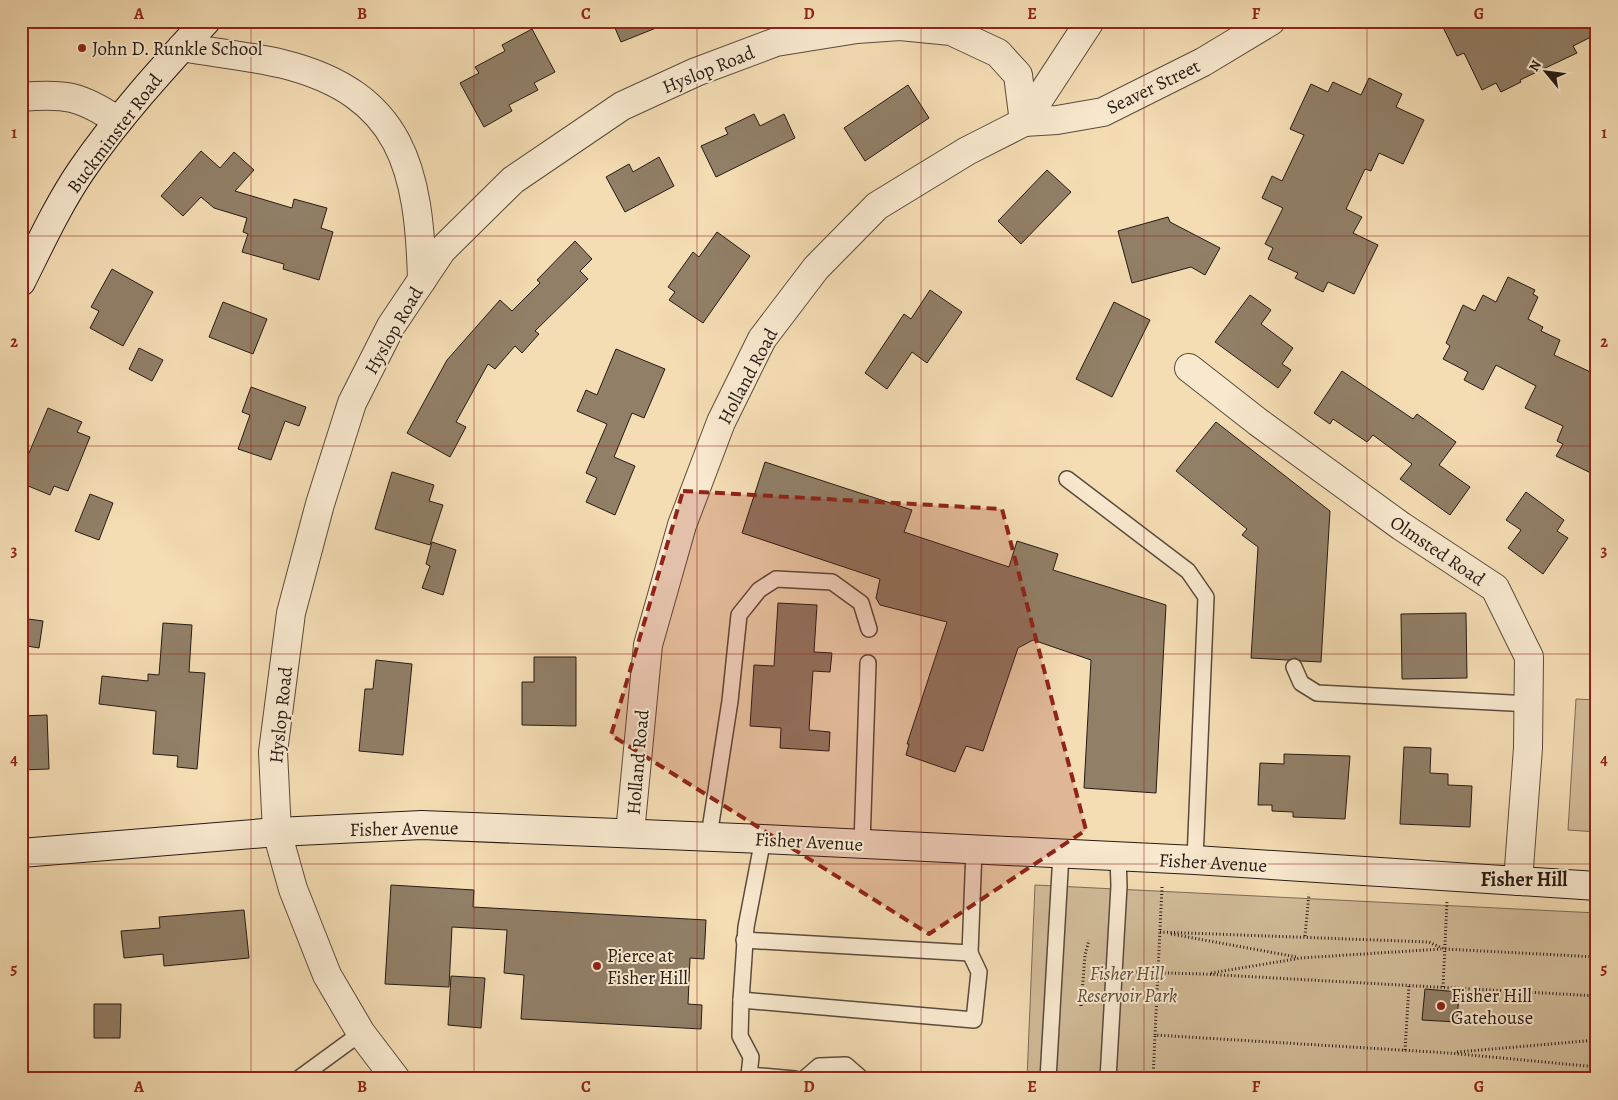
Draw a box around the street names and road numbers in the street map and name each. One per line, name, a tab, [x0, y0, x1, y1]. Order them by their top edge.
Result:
street label: Hyslop Road	[658, 39, 759, 100]
street label: Seaver Street	[1102, 53, 1205, 121]
street label: Buckminster Road	[61, 68, 169, 199]
street label: Hyslop Road	[358, 281, 430, 379]
street label: Holland Road	[712, 323, 784, 429]
street label: Olmsted Road	[1385, 509, 1491, 593]
street label: Hyslop Road	[263, 665, 299, 765]
street label: Holland Road	[620, 708, 656, 816]
street label: Fisher Avenue	[349, 815, 459, 843]
street label: Fisher Avenue	[754, 826, 864, 858]
street label: Fisher Avenue	[1158, 847, 1268, 879]

